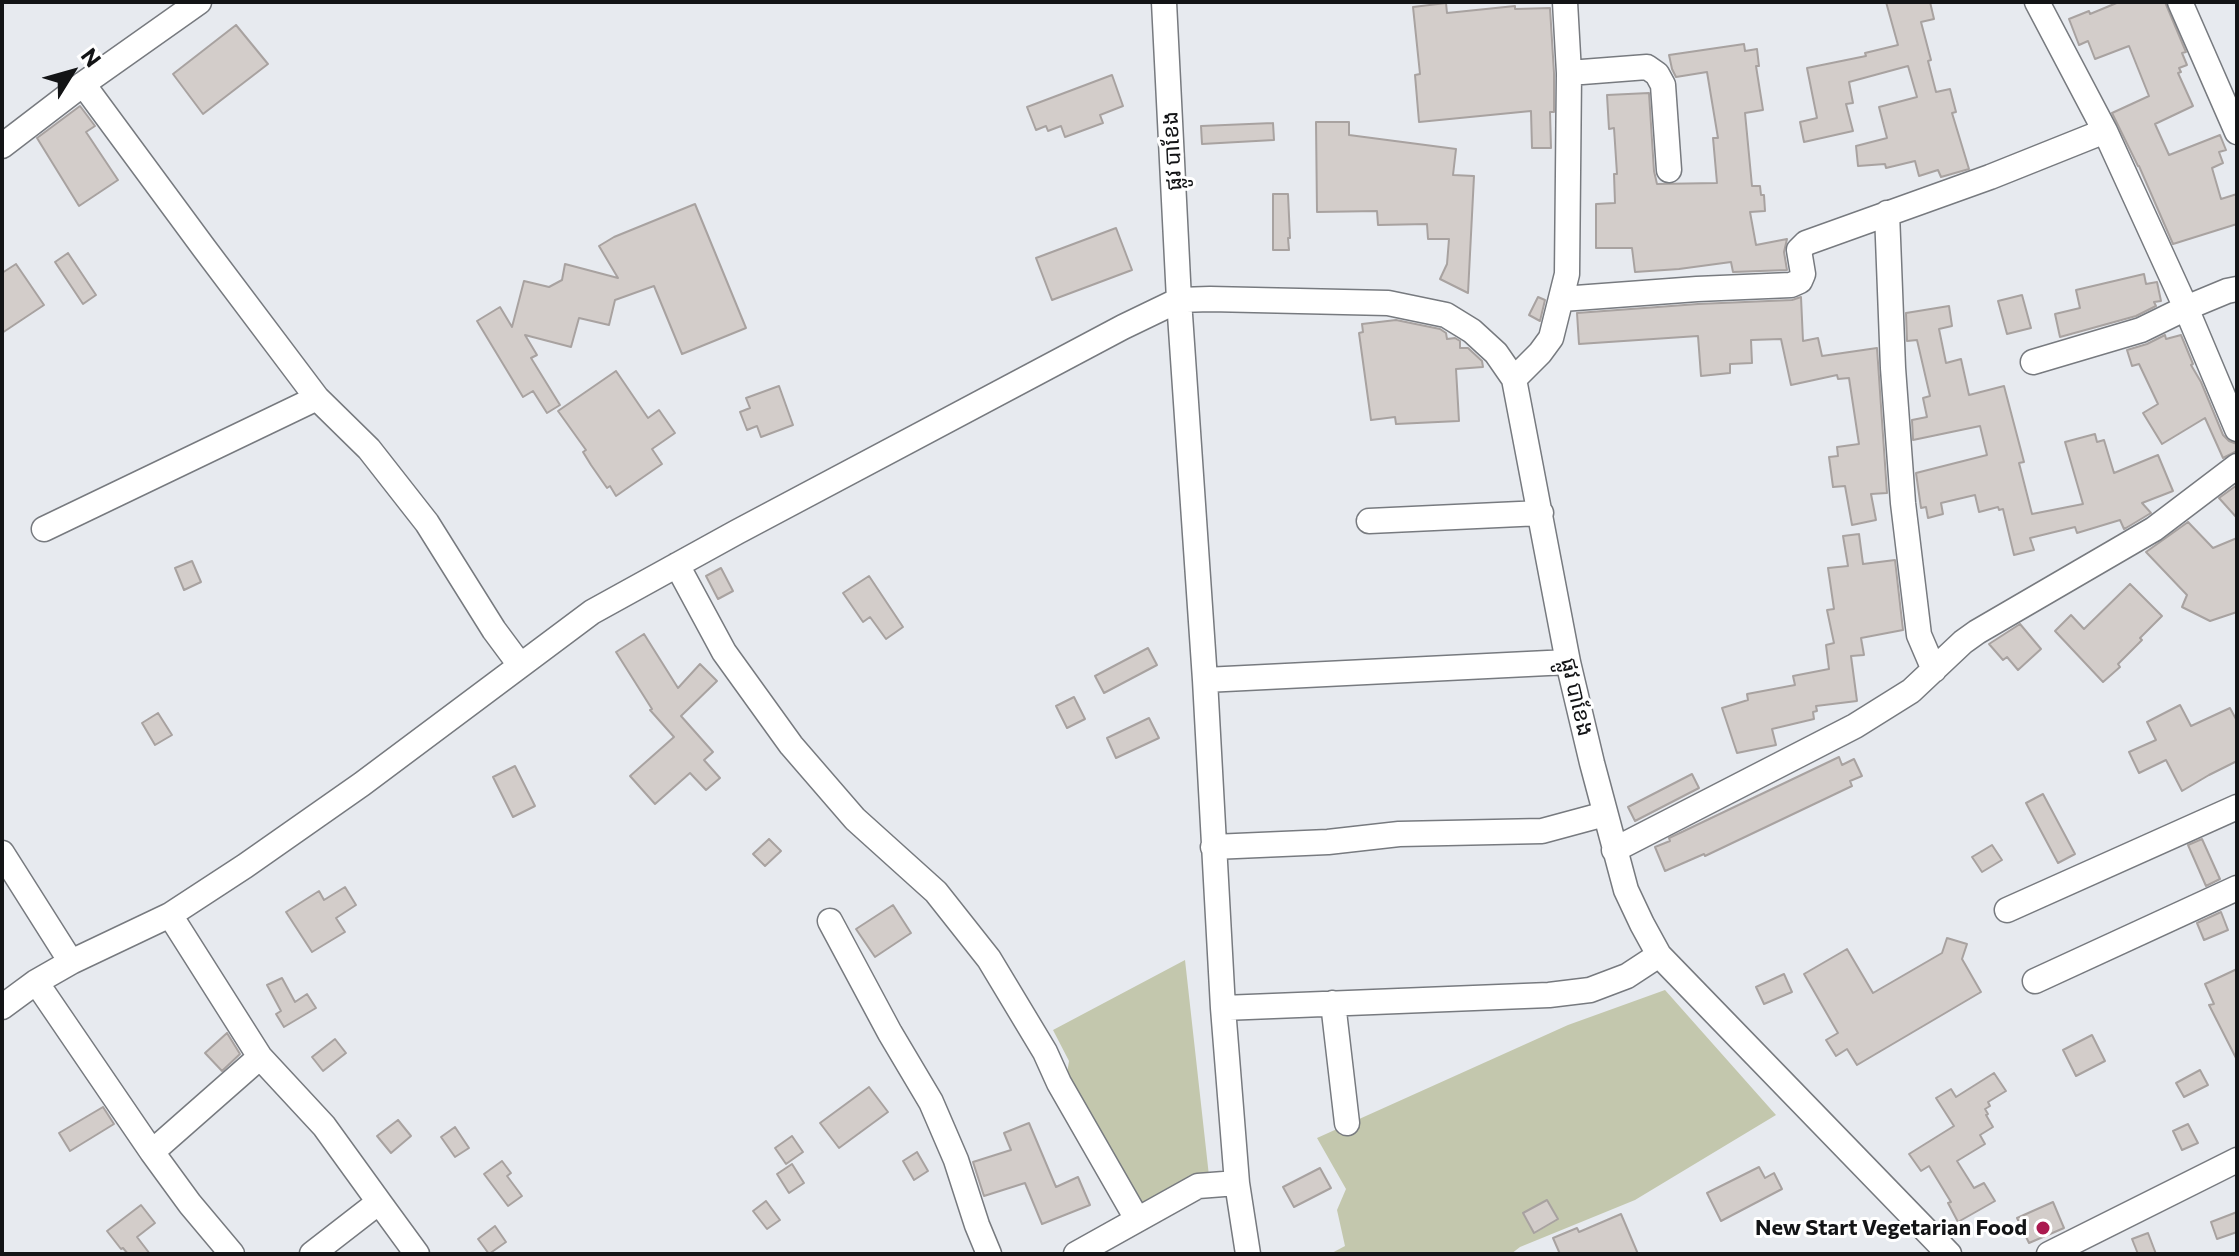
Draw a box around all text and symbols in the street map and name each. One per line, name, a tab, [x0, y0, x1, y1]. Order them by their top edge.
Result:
north arrow	[32, 32, 112, 112]
text: N	[76, 43, 107, 72]
street label: ផ្លូវ បាខែង	[1157, 110, 1187, 192]
street label: ផ្លូវ បាខែង	[1555, 655, 1599, 739]
place label: New Start Vegetarian Food	[1755, 1215, 2027, 1241]
marker: New Start Vegetarian Food	[2034, 1219, 2052, 1237]

